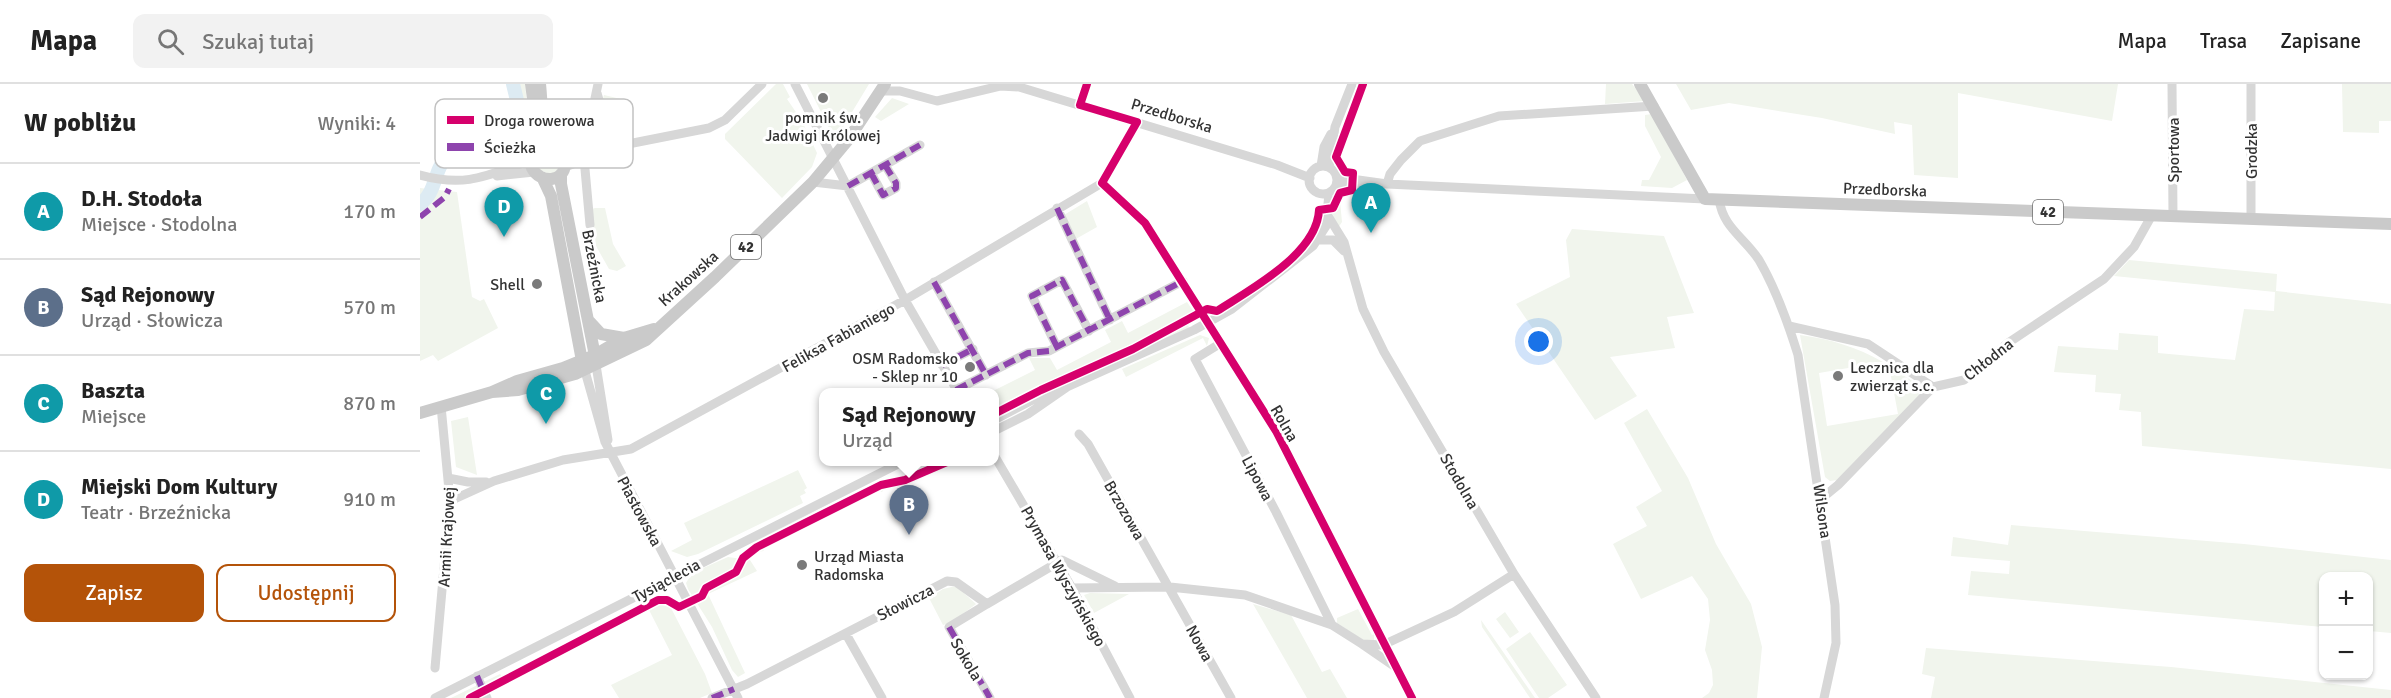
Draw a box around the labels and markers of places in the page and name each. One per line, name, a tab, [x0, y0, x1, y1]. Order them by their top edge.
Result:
marker: pomnik św. Jadwigi Królowej	[816, 91, 830, 105]
place label: pomnik św. Jadwigi Królowej	[765, 108, 881, 146]
pin: A	[1352, 184, 1390, 233]
pin: D	[484, 188, 524, 237]
place label: Shell	[490, 275, 525, 295]
marker: Shell	[530, 277, 544, 291]
place label: OSM Radomsko - Sklep nr 10	[852, 349, 958, 387]
place label: Lecznica dla zwierząt s.c.	[1850, 358, 1935, 396]
marker: OSM Radomsko - Sklep nr 10	[963, 360, 977, 374]
marker: Lecznica dla zwierząt s.c.	[1831, 369, 1845, 383]
pin: C	[526, 374, 566, 424]
pin: B	[890, 486, 928, 535]
place label: Urząd Miasta Radomska	[814, 547, 904, 585]
marker: Urząd Miasta Radomska	[795, 558, 809, 572]

